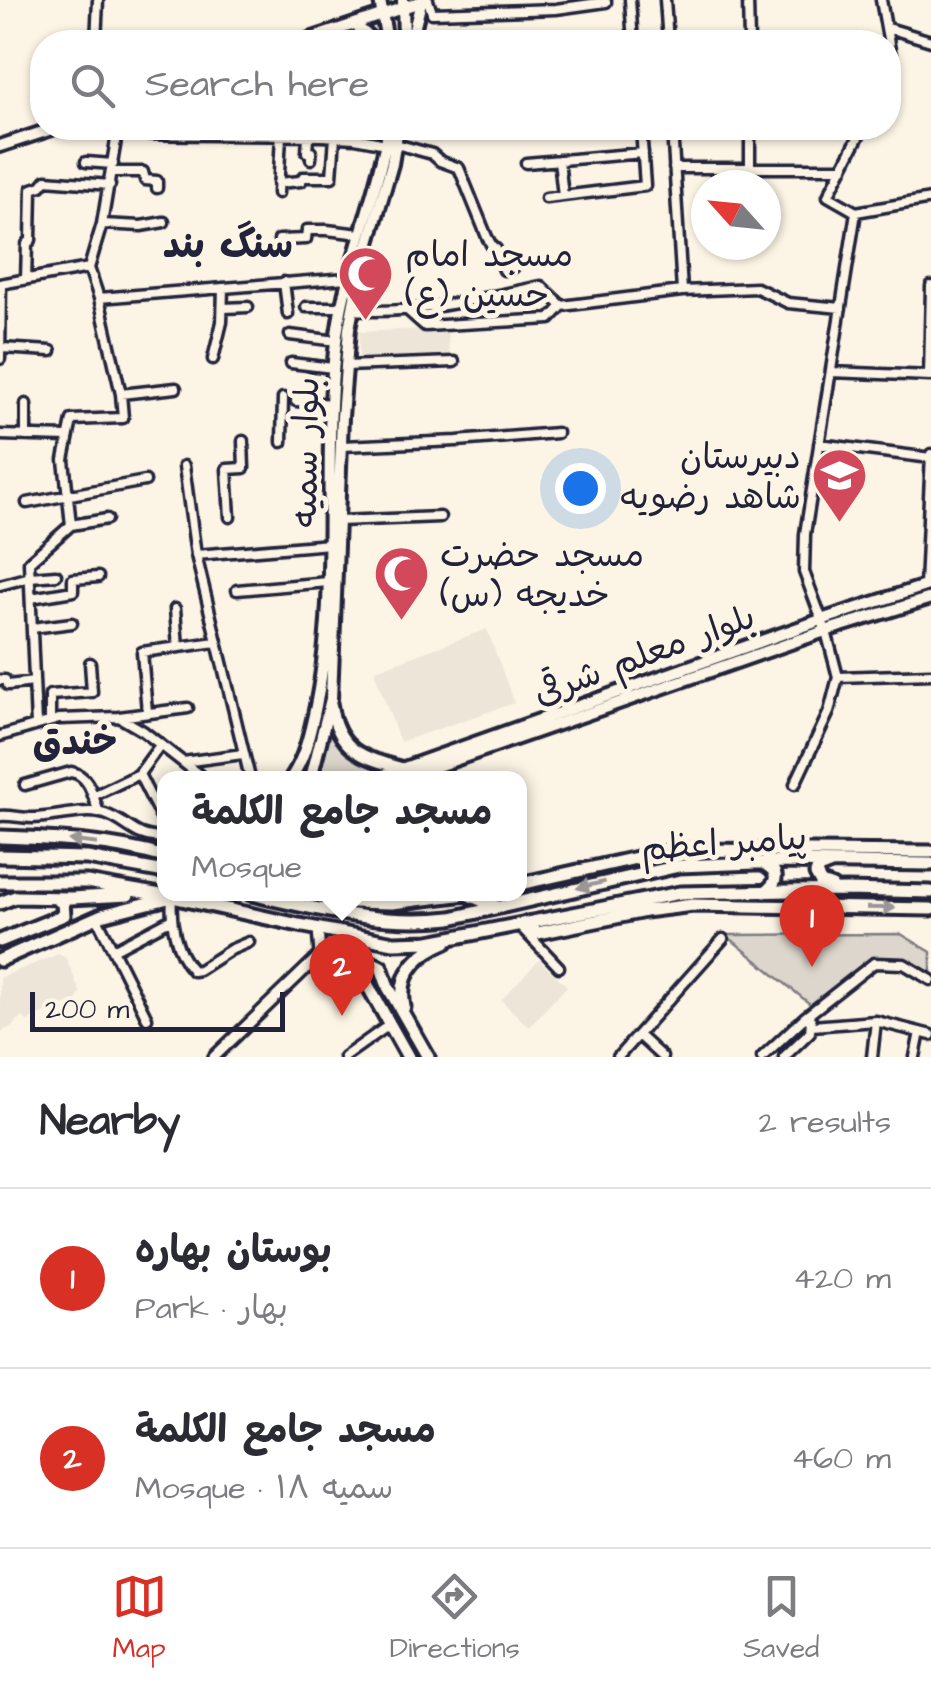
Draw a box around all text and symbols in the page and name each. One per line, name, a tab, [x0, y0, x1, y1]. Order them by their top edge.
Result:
search box	[30, 30, 901, 140]
icon: search	[65, 58, 120, 113]
text: Search here	[145, 59, 369, 111]
north arrow	[691, 170, 781, 260]
district label: سنگ بند	[163, 220, 293, 272]
place label: مسجد امام حسین (ع)	[405, 231, 573, 320]
mosque icon: مسجد امام حسین (ع)	[336, 244, 396, 323]
street label: بلوار سمیه	[281, 376, 332, 528]
place label: دبیرستان شاهد رضویه	[619, 433, 801, 522]
school or university icon: دبیرستان شاهد رضویه	[810, 446, 870, 525]
your location	[555, 463, 606, 514]
place label: مسجد حضرت خدیجه (س)	[440, 531, 644, 620]
mosque icon: مسجد حضرت خدیجه (س)	[371, 544, 431, 623]
street label: بلوار معلم شرقی	[527, 593, 763, 719]
district label: خندق	[33, 717, 117, 769]
popup	[157, 771, 527, 901]
text: مسجد جامع الکلمة	[192, 787, 492, 839]
street label: پیامبر اعظم	[639, 813, 809, 875]
one-way arrow	[67, 834, 98, 850]
text: Mosque	[192, 845, 302, 890]
one-way arrow	[575, 878, 606, 893]
pin: 1	[780, 884, 844, 967]
one-way arrow	[865, 900, 897, 916]
pin: 2	[310, 934, 374, 1016]
scale bar	[30, 987, 285, 1032]
text: 200 m	[45, 990, 129, 1029]
text: Nearby	[40, 1093, 180, 1151]
text: 2 results	[759, 1100, 891, 1145]
text: بوستان بهاره	[135, 1225, 332, 1277]
text: 1	[70, 1256, 75, 1301]
text: 420 m	[793, 1256, 891, 1301]
text: Park · بهار	[135, 1286, 288, 1331]
text: مسجد جامع الکلمة	[135, 1405, 436, 1457]
text: 2	[63, 1436, 82, 1481]
text: 460 m	[791, 1436, 891, 1481]
text: Mosque · سمیه ۱۸	[135, 1466, 393, 1511]
tab: Map	[112, 1569, 167, 1668]
tab: Directions	[390, 1569, 520, 1668]
tab: Saved	[743, 1569, 819, 1668]

